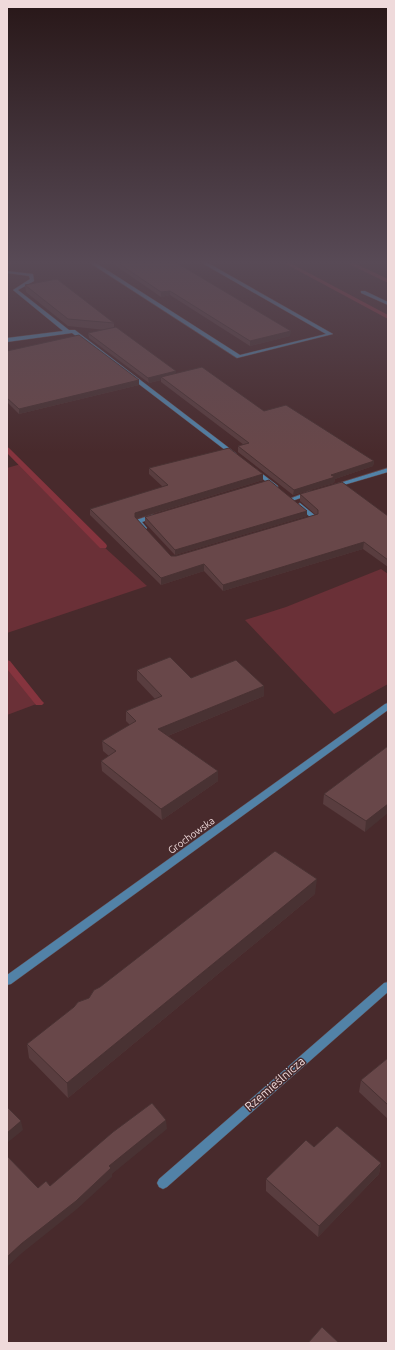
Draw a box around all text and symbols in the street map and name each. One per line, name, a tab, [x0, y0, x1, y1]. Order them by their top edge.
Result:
street label: Grochowska	[166, 815, 217, 856]
street label: Rzemieślnicza	[242, 1054, 307, 1113]

